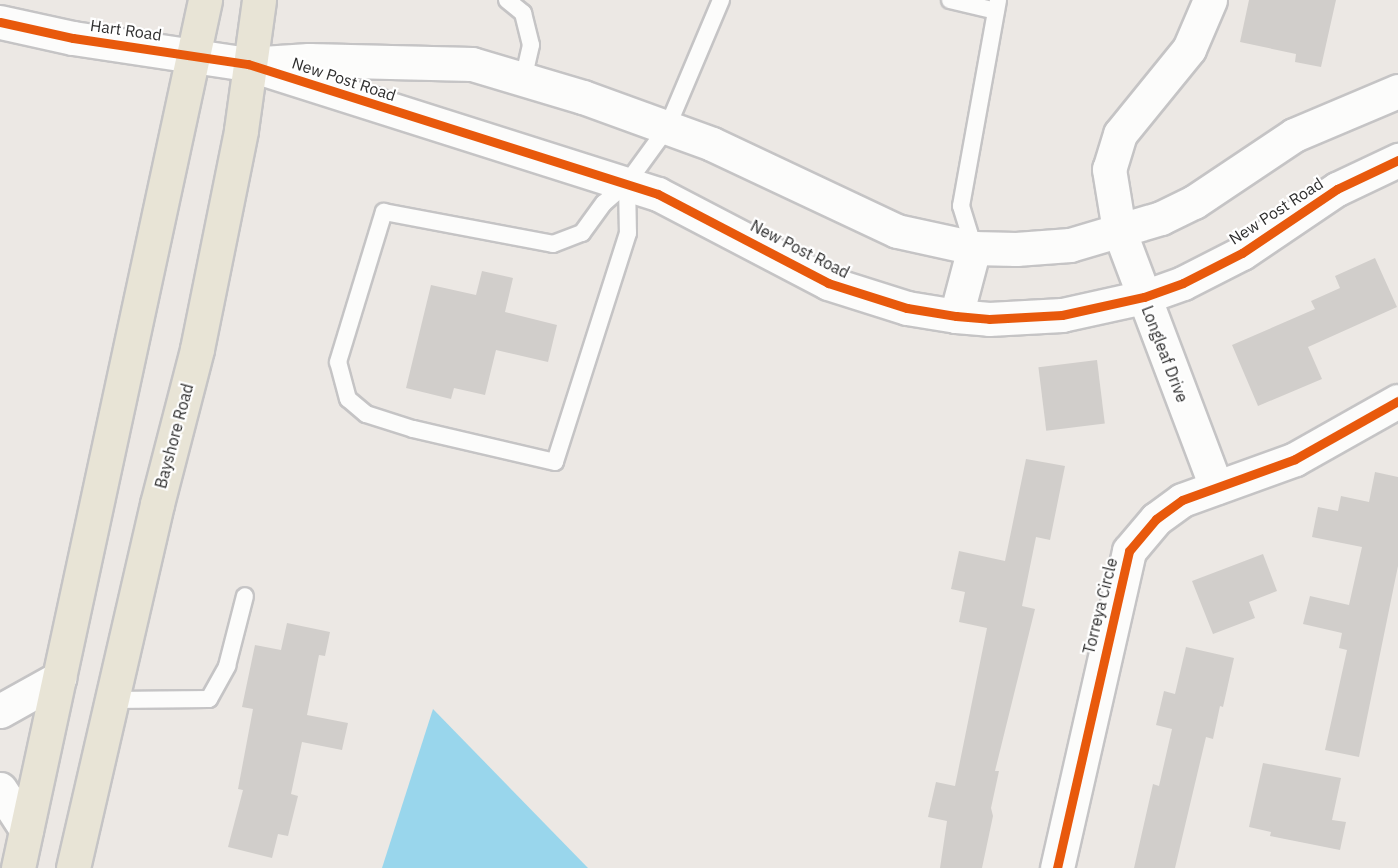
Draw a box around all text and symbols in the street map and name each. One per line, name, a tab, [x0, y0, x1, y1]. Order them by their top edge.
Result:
street label: Hart Road	[89, 15, 163, 45]
street label: New Post Road	[290, 53, 398, 105]
street label: New Post Road	[1225, 173, 1327, 249]
street label: New Post Road	[747, 216, 853, 282]
street label: Longleaf Drive	[1138, 303, 1192, 405]
street label: Bayshore Road	[151, 381, 197, 491]
street label: Torreya Circle	[1079, 556, 1121, 656]

